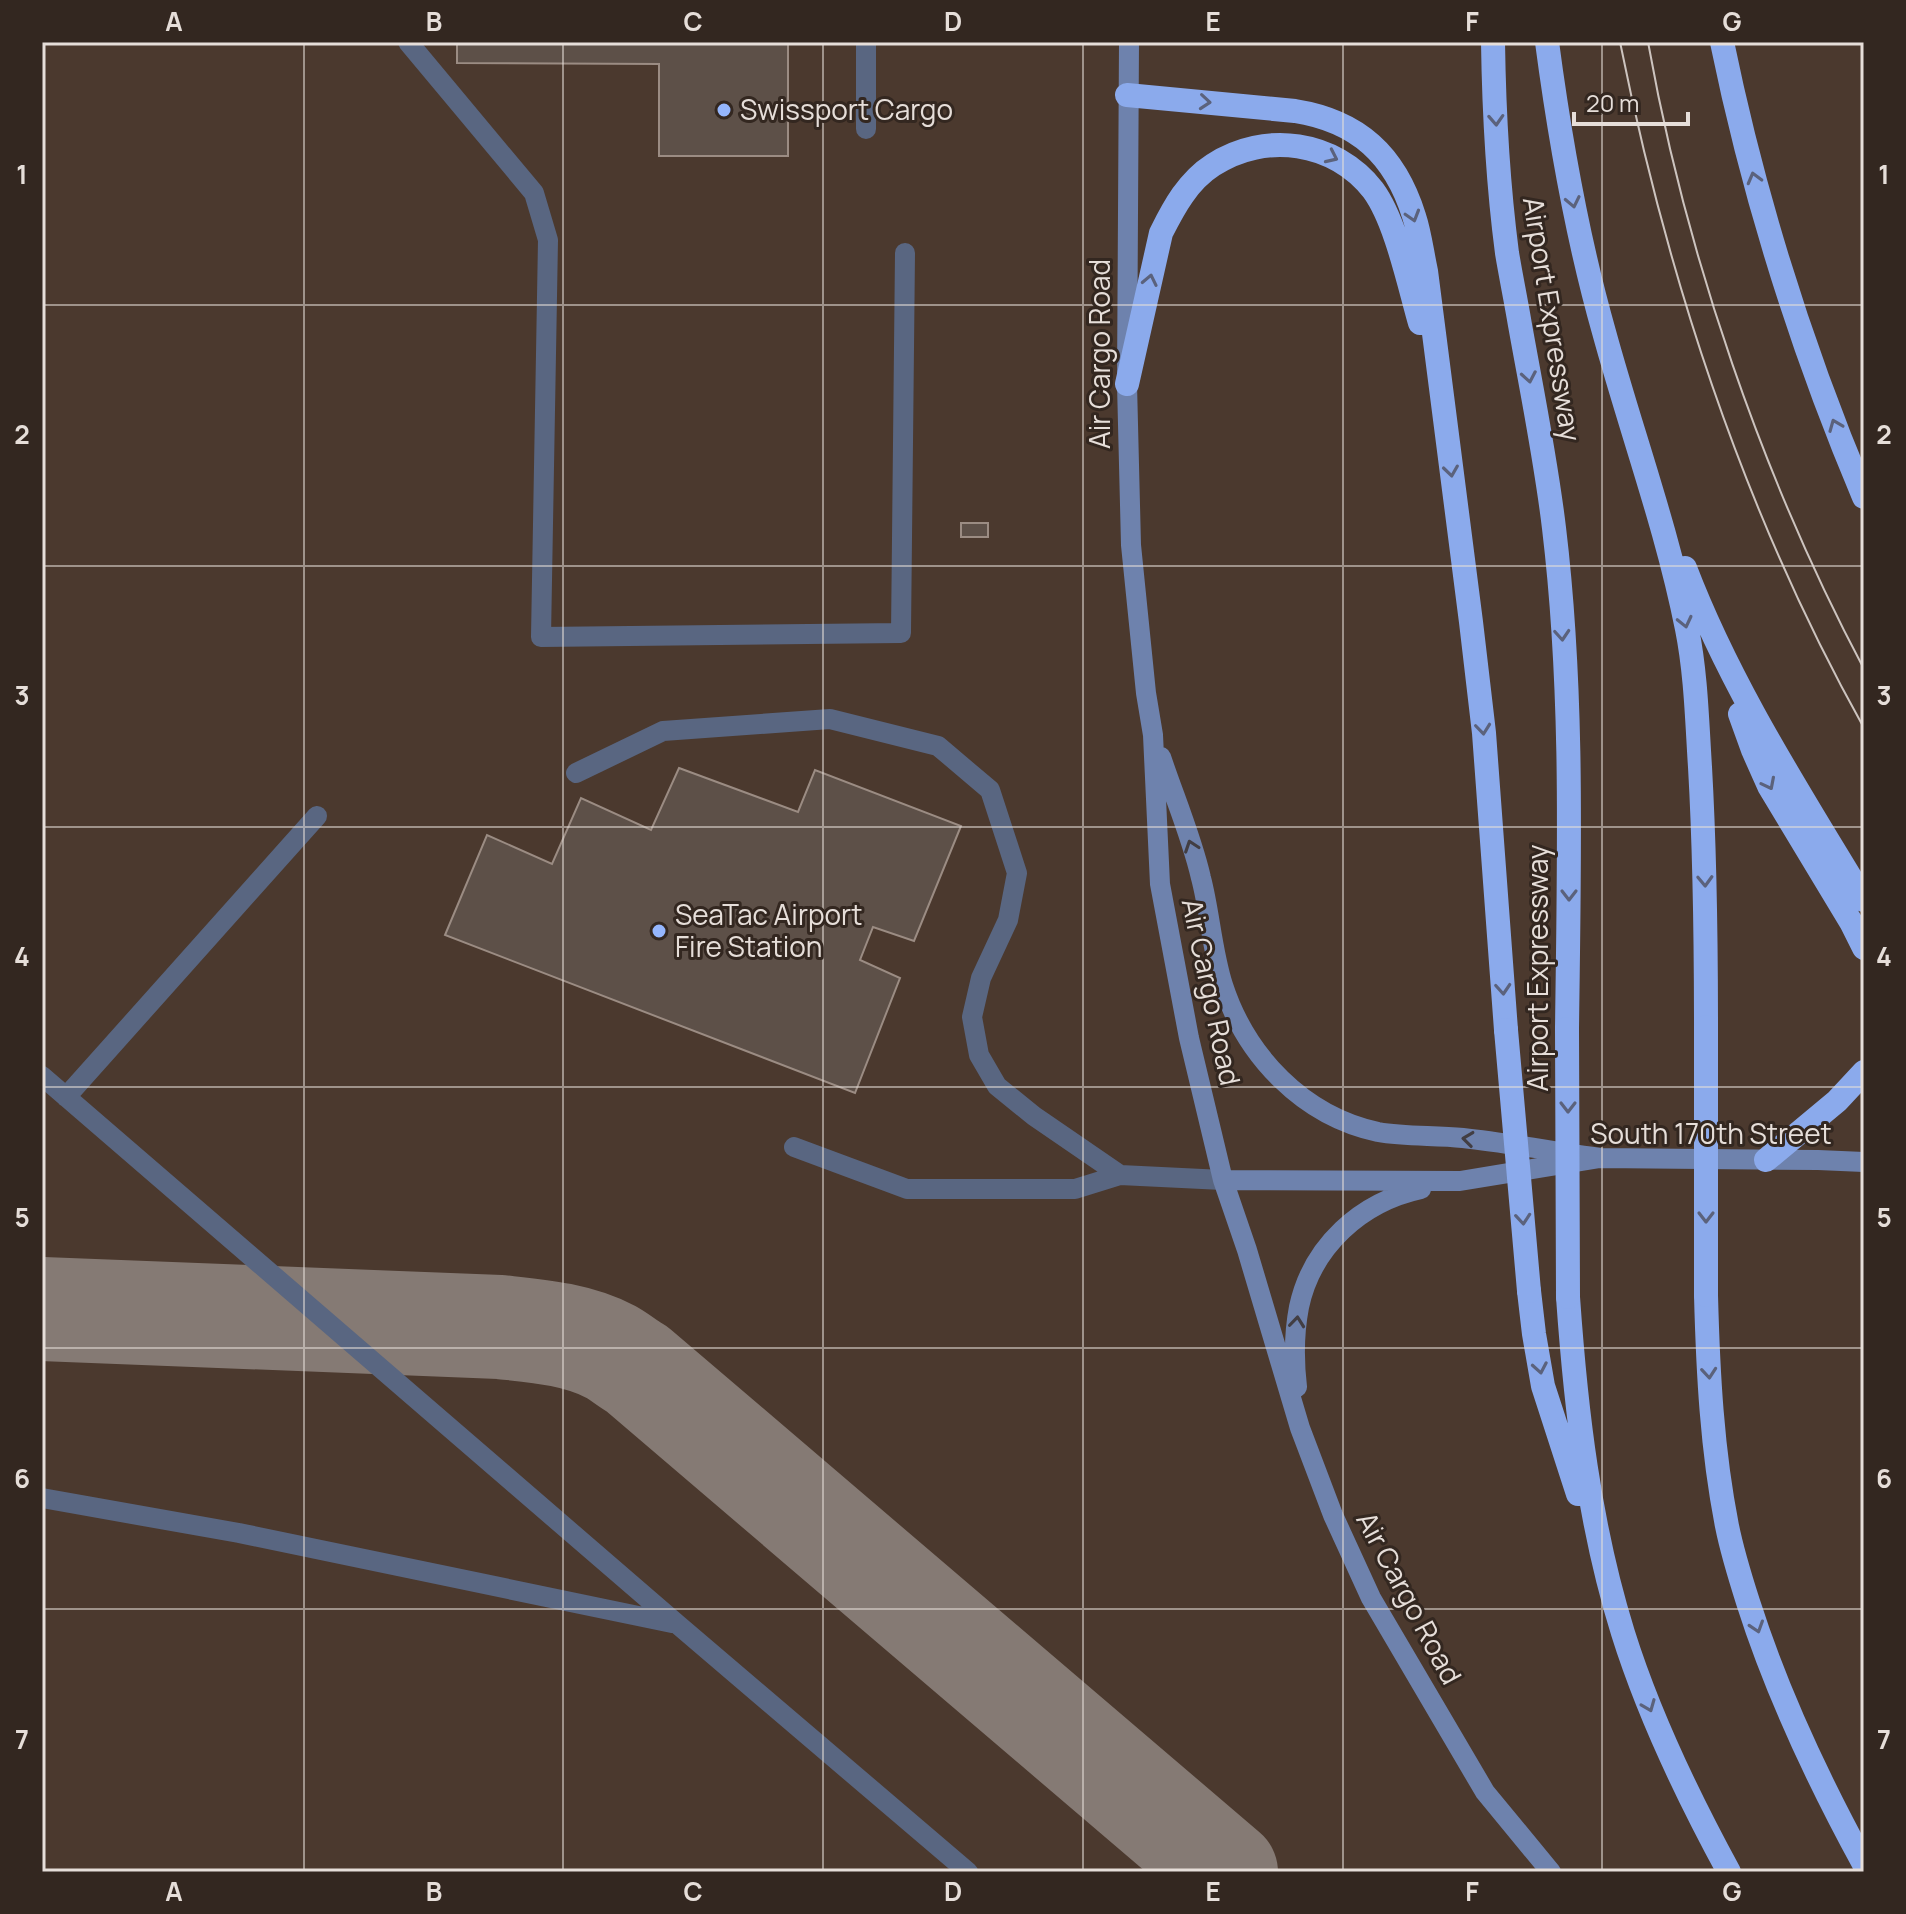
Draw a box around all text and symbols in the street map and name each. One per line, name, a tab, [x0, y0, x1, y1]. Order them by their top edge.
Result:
text: A	[165, 3, 183, 39]
text: B	[426, 3, 442, 39]
text: C	[683, 3, 703, 39]
text: D	[944, 3, 962, 39]
text: E	[1205, 3, 1221, 39]
text: F	[1465, 3, 1479, 39]
text: G	[1722, 3, 1742, 39]
scale bar	[1574, 76, 1688, 126]
text: 20 m	[1586, 86, 1639, 119]
place label: Swissport Cargo	[740, 90, 953, 128]
one-way arrow	[1199, 93, 1212, 110]
marker: Swissport Cargo	[715, 101, 733, 119]
one-way arrow	[1488, 114, 1505, 127]
one-way arrow	[1323, 147, 1338, 163]
text: 1	[16, 156, 28, 192]
text: 1	[1878, 156, 1890, 192]
one-way arrow	[1746, 171, 1763, 185]
street label: Airport Expressway	[1515, 194, 1591, 444]
one-way arrow	[1564, 195, 1581, 208]
one-way arrow	[1404, 209, 1420, 223]
street label: Air Cargo Road	[1080, 259, 1118, 449]
one-way arrow	[1141, 274, 1158, 288]
one-way arrow	[1520, 371, 1537, 384]
text: 2	[14, 416, 30, 452]
text: 2	[1876, 416, 1892, 452]
one-way arrow	[1828, 419, 1844, 433]
one-way arrow	[1442, 464, 1459, 478]
one-way arrow	[1676, 615, 1693, 628]
one-way arrow	[1553, 629, 1570, 642]
text: 3	[14, 677, 30, 713]
text: 3	[1876, 677, 1892, 713]
one-way arrow	[1475, 723, 1492, 736]
one-way arrow	[1759, 776, 1774, 791]
one-way arrow	[1184, 840, 1200, 854]
street label: Airport Expressway	[1518, 844, 1556, 1091]
one-way arrow	[1696, 875, 1713, 888]
one-way arrow	[1560, 889, 1577, 902]
place label: SeaTac Airport Fire Station	[675, 895, 862, 965]
street label: Air Cargo Road	[1174, 895, 1250, 1089]
marker: SeaTac Airport Fire Station	[650, 922, 668, 940]
text: 4	[14, 938, 30, 974]
text: 4	[1876, 938, 1892, 974]
one-way arrow	[1494, 982, 1511, 995]
one-way arrow	[1559, 1101, 1577, 1114]
street label: South 170th Street	[1590, 1114, 1832, 1152]
one-way arrow	[1461, 1131, 1474, 1148]
text: 5	[14, 1199, 30, 1235]
text: 5	[1876, 1199, 1892, 1235]
one-way arrow	[1697, 1211, 1715, 1224]
one-way arrow	[1514, 1213, 1531, 1226]
one-way arrow	[1289, 1316, 1306, 1329]
one-way arrow	[1530, 1361, 1547, 1375]
one-way arrow	[1700, 1367, 1717, 1380]
text: 6	[14, 1460, 30, 1496]
text: 6	[1876, 1460, 1892, 1496]
street label: Air Cargo Road	[1348, 1505, 1471, 1690]
one-way arrow	[1747, 1620, 1763, 1634]
one-way arrow	[1640, 1698, 1656, 1712]
text: 7	[15, 1721, 29, 1757]
text: 7	[1877, 1721, 1891, 1757]
text: A	[165, 1873, 183, 1909]
text: B	[426, 1873, 442, 1909]
text: C	[683, 1873, 703, 1909]
text: D	[944, 1873, 962, 1909]
text: E	[1205, 1873, 1221, 1909]
text: F	[1465, 1873, 1479, 1909]
text: G	[1722, 1873, 1742, 1909]

